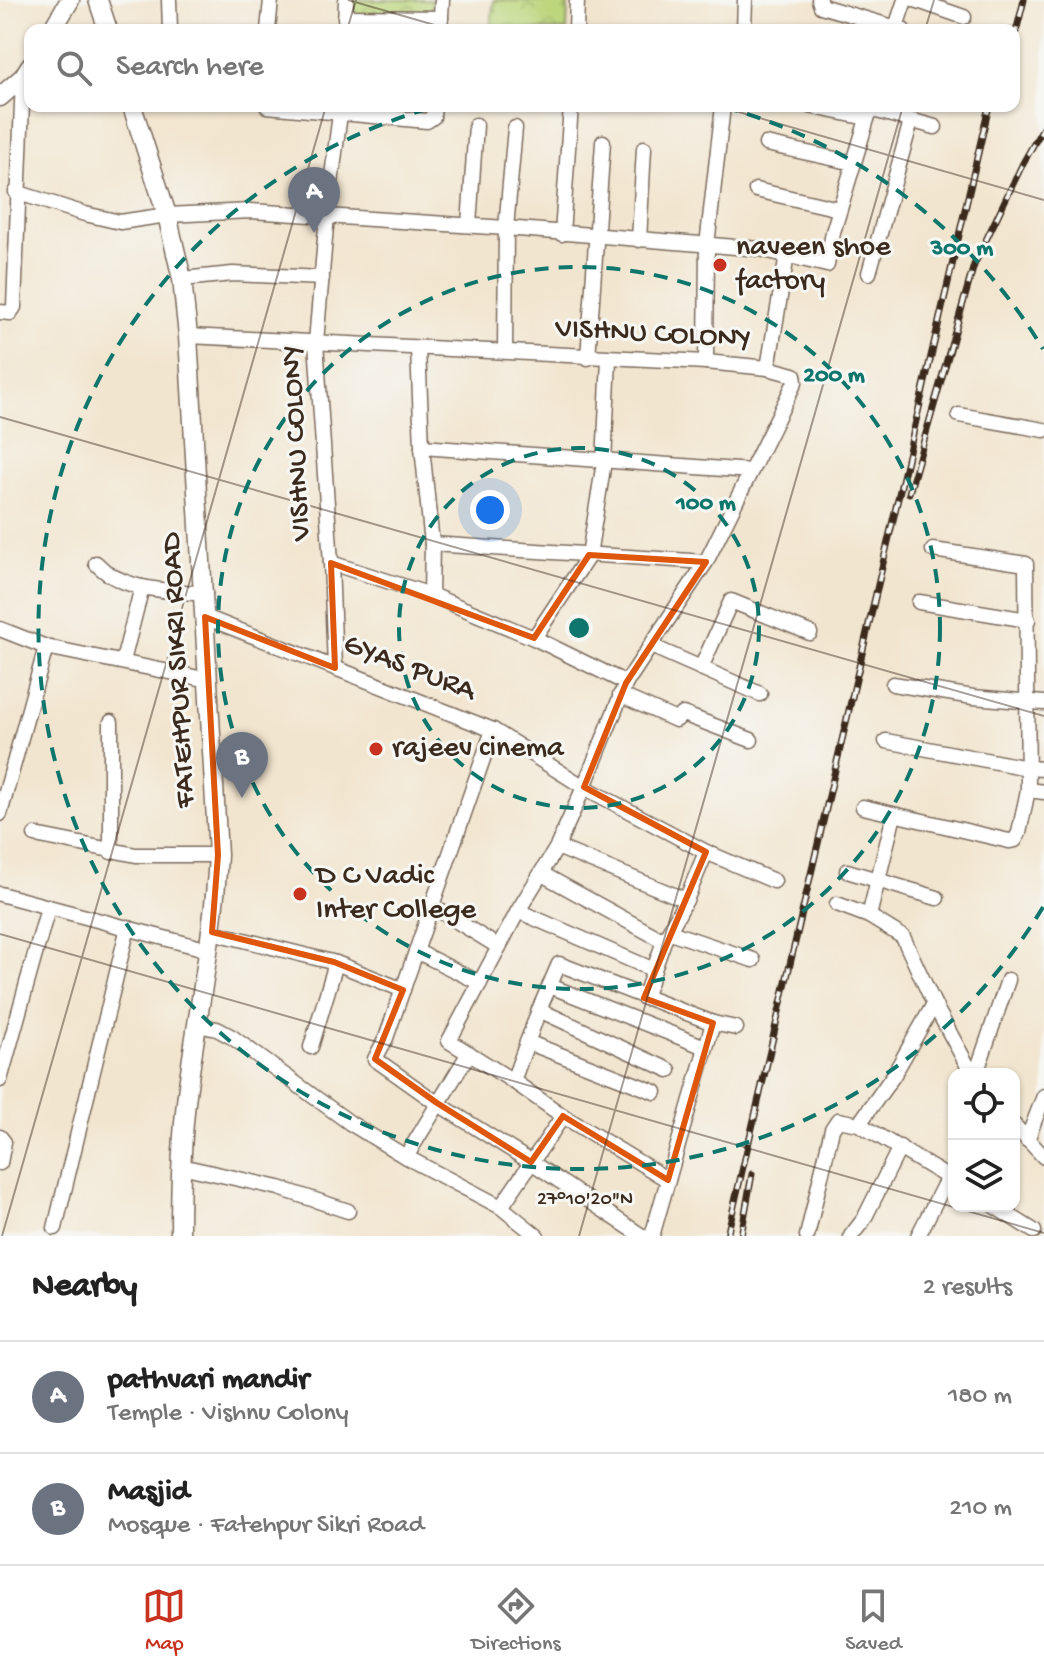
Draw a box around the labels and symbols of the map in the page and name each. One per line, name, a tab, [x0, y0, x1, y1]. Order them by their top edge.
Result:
pin: A	[288, 167, 340, 233]
place label: naveen shoe factory	[735, 231, 891, 300]
text: 300 m	[930, 235, 993, 264]
marker: naveen shoe factory	[711, 256, 729, 274]
street label: VISHNU COLONY	[553, 312, 752, 358]
street label: VISHNU COLONY	[275, 344, 321, 543]
text: 200 m	[803, 362, 865, 391]
your location	[470, 490, 510, 530]
text: 100 m	[675, 490, 736, 519]
street label: FATEHPUR SIKRI ROAD	[155, 531, 205, 810]
centre of rings	[565, 614, 593, 642]
street label: GYAS PURA	[338, 628, 481, 711]
pin: B	[216, 732, 268, 798]
place label: rajeev cinema	[392, 732, 565, 767]
marker: rajeev cinema	[367, 740, 385, 758]
place label: D C Vadic Inter College	[314, 860, 477, 929]
marker: D C Vadic Inter College	[291, 885, 309, 903]
text: 27°10'20"N	[537, 1189, 633, 1212]

